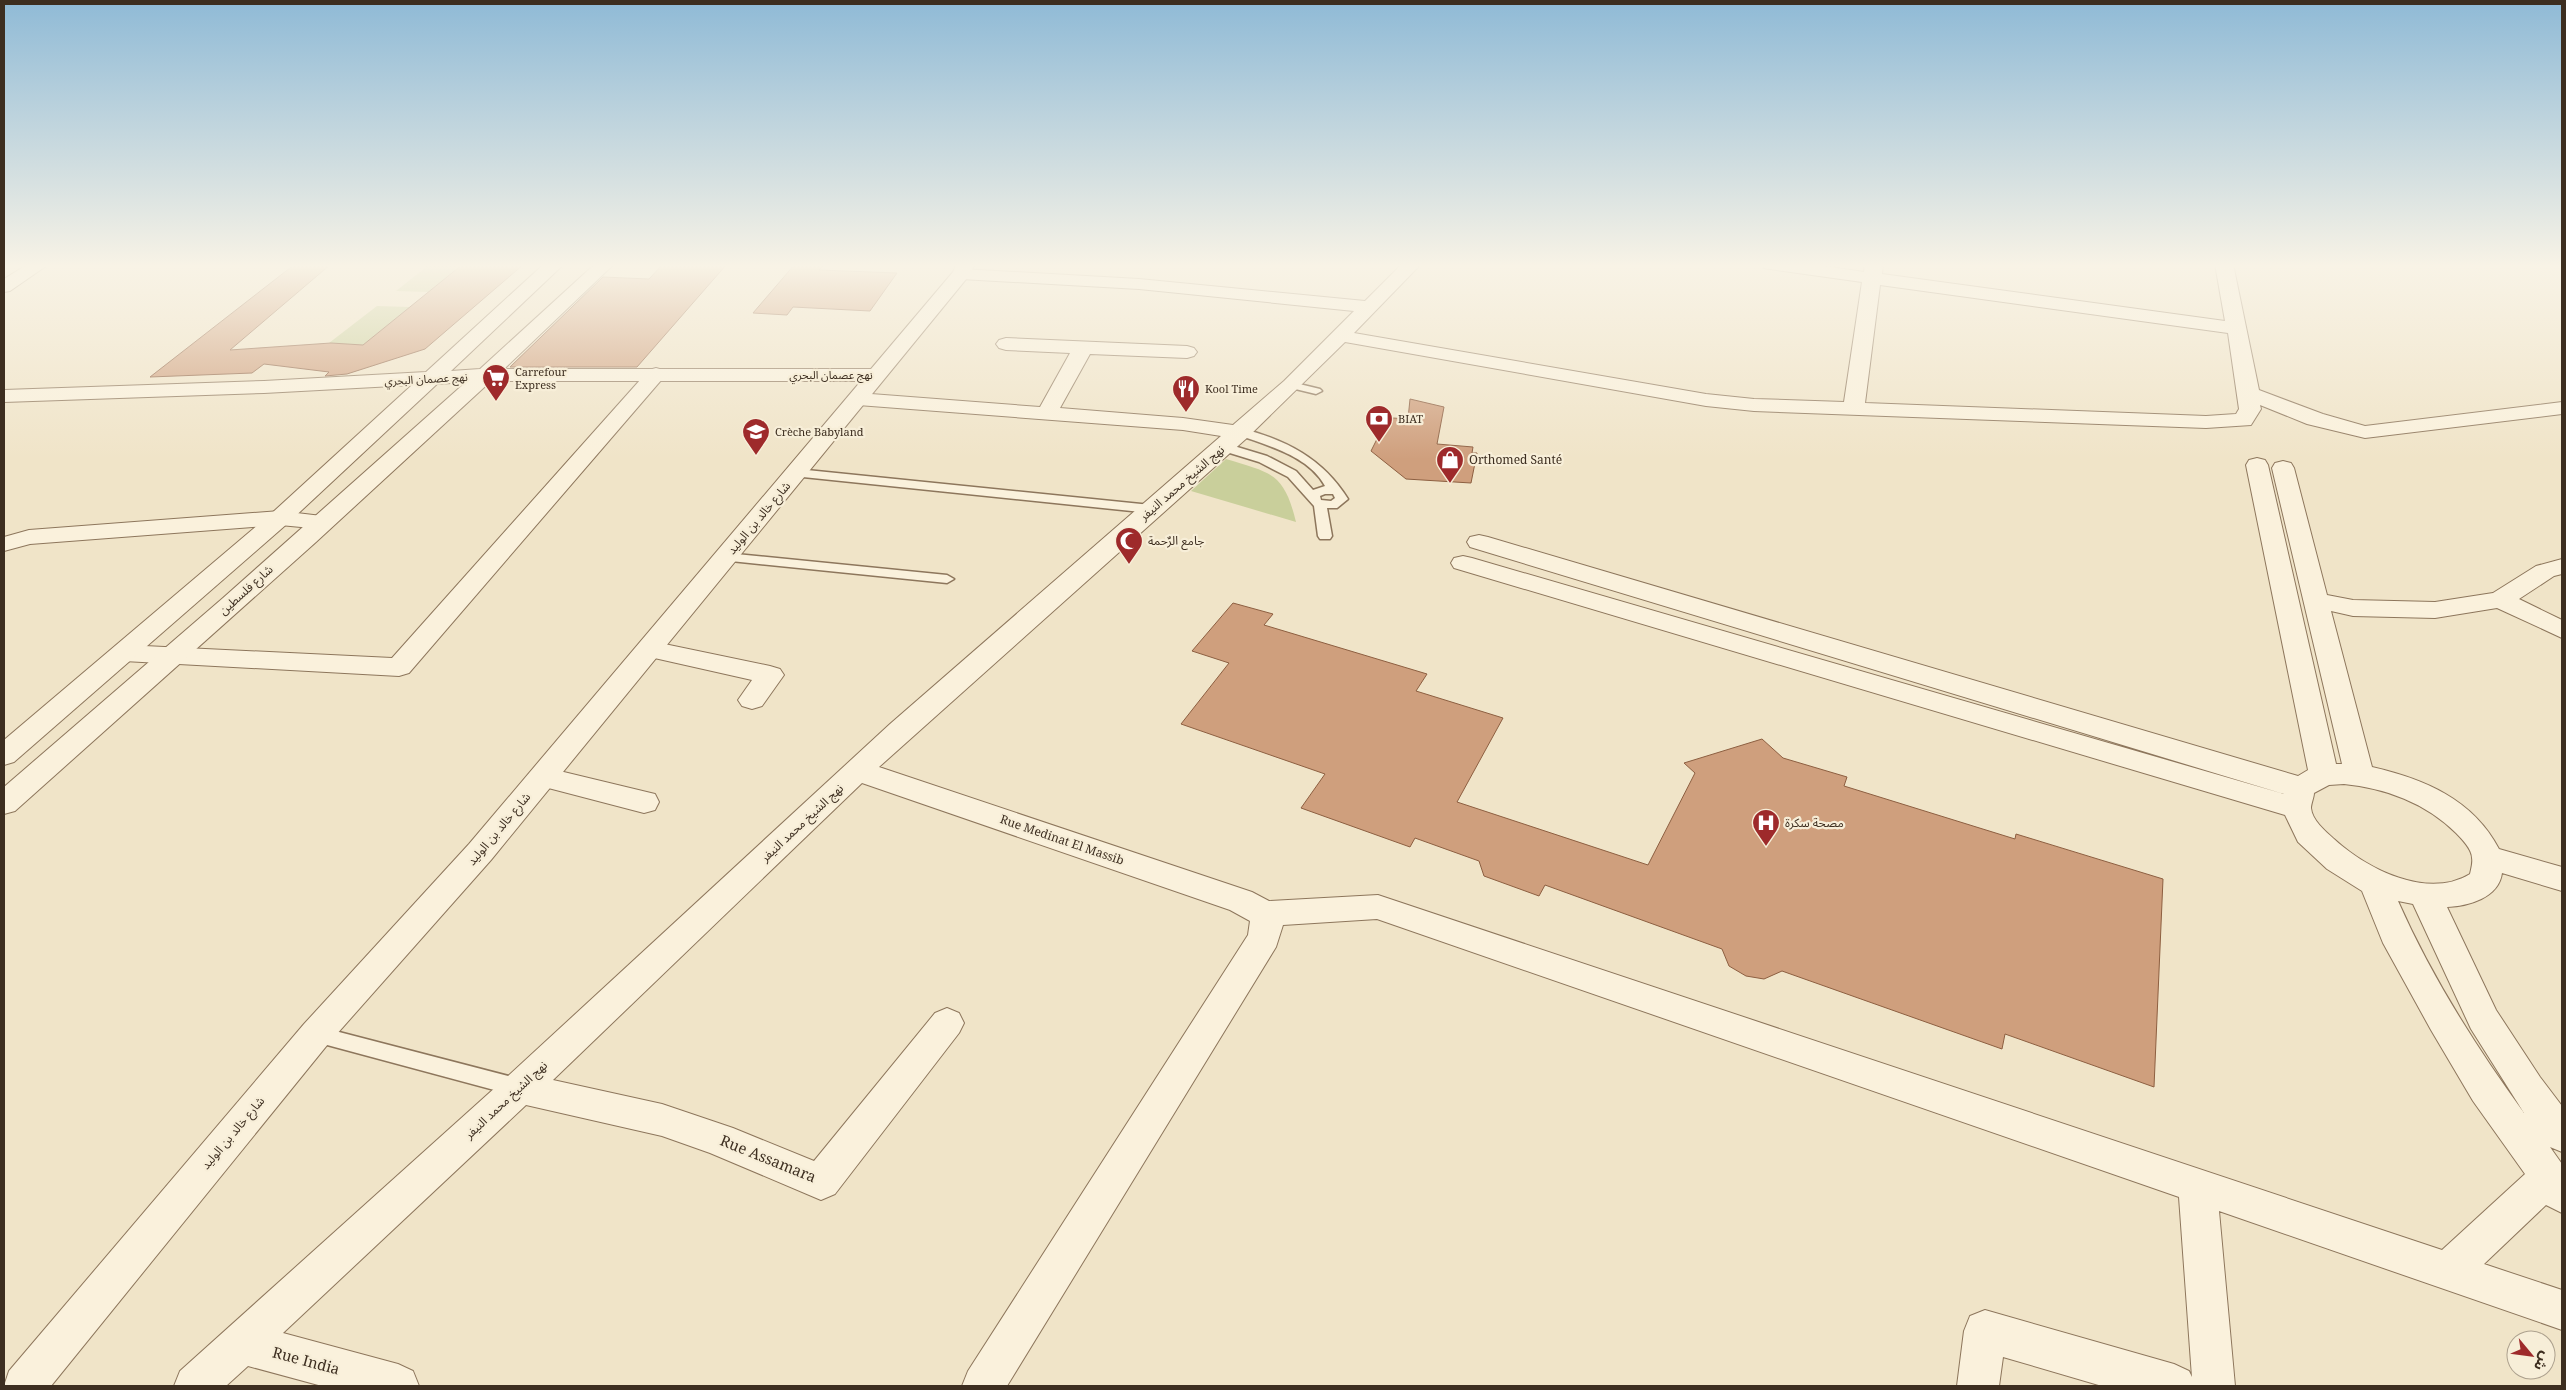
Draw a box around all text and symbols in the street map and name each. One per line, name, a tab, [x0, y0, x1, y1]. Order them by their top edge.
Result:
supermarket icon: Carrefour Express	[481, 363, 511, 402]
place label: Carrefour Express	[515, 364, 568, 392]
street label: نهج عصمان البحري	[789, 367, 873, 385]
street label: نهج عصمان البحري	[384, 369, 468, 391]
restaurant icon: Kool Time	[1171, 374, 1201, 413]
place label: Kool Time	[1205, 381, 1258, 396]
bank icon: BIAT	[1364, 404, 1394, 443]
place label: BIAT	[1398, 411, 1423, 426]
school or university icon: Crèche Babyland	[741, 417, 771, 456]
place label: Crèche Babyland	[775, 424, 864, 439]
street label: نهج الشيخ محمد النيفر	[1135, 441, 1228, 526]
shop icon: Orthomed Santé	[1435, 445, 1465, 484]
place label: Orthomed Santé	[1469, 451, 1562, 468]
street label: شارع خالد بن الوليد	[723, 478, 795, 558]
mosque icon: جامع الرٌحمة	[1114, 526, 1144, 565]
place label: جامع الرٌحمة	[1148, 532, 1204, 550]
street label: شارع فلسطين	[215, 561, 277, 619]
street label: نهج الشيخ محمد النيفر	[756, 780, 847, 867]
street label: شارع خالد بن الوليد	[463, 789, 535, 869]
hospital icon: مصحة سكرة	[1751, 808, 1781, 847]
street label: Rue Medinat El Massib	[998, 810, 1126, 869]
place label: مصحة سكرة	[1785, 814, 1844, 831]
street label: نهج الشيخ محمد النيفر	[460, 1057, 551, 1144]
street label: شارع خالد بن الوليد	[197, 1093, 269, 1173]
street label: Rue Assamara	[717, 1130, 819, 1186]
north arrow	[2506, 1330, 2556, 1380]
street label: Rue India	[270, 1341, 342, 1379]
text: ش	[2530, 1349, 2556, 1375]

